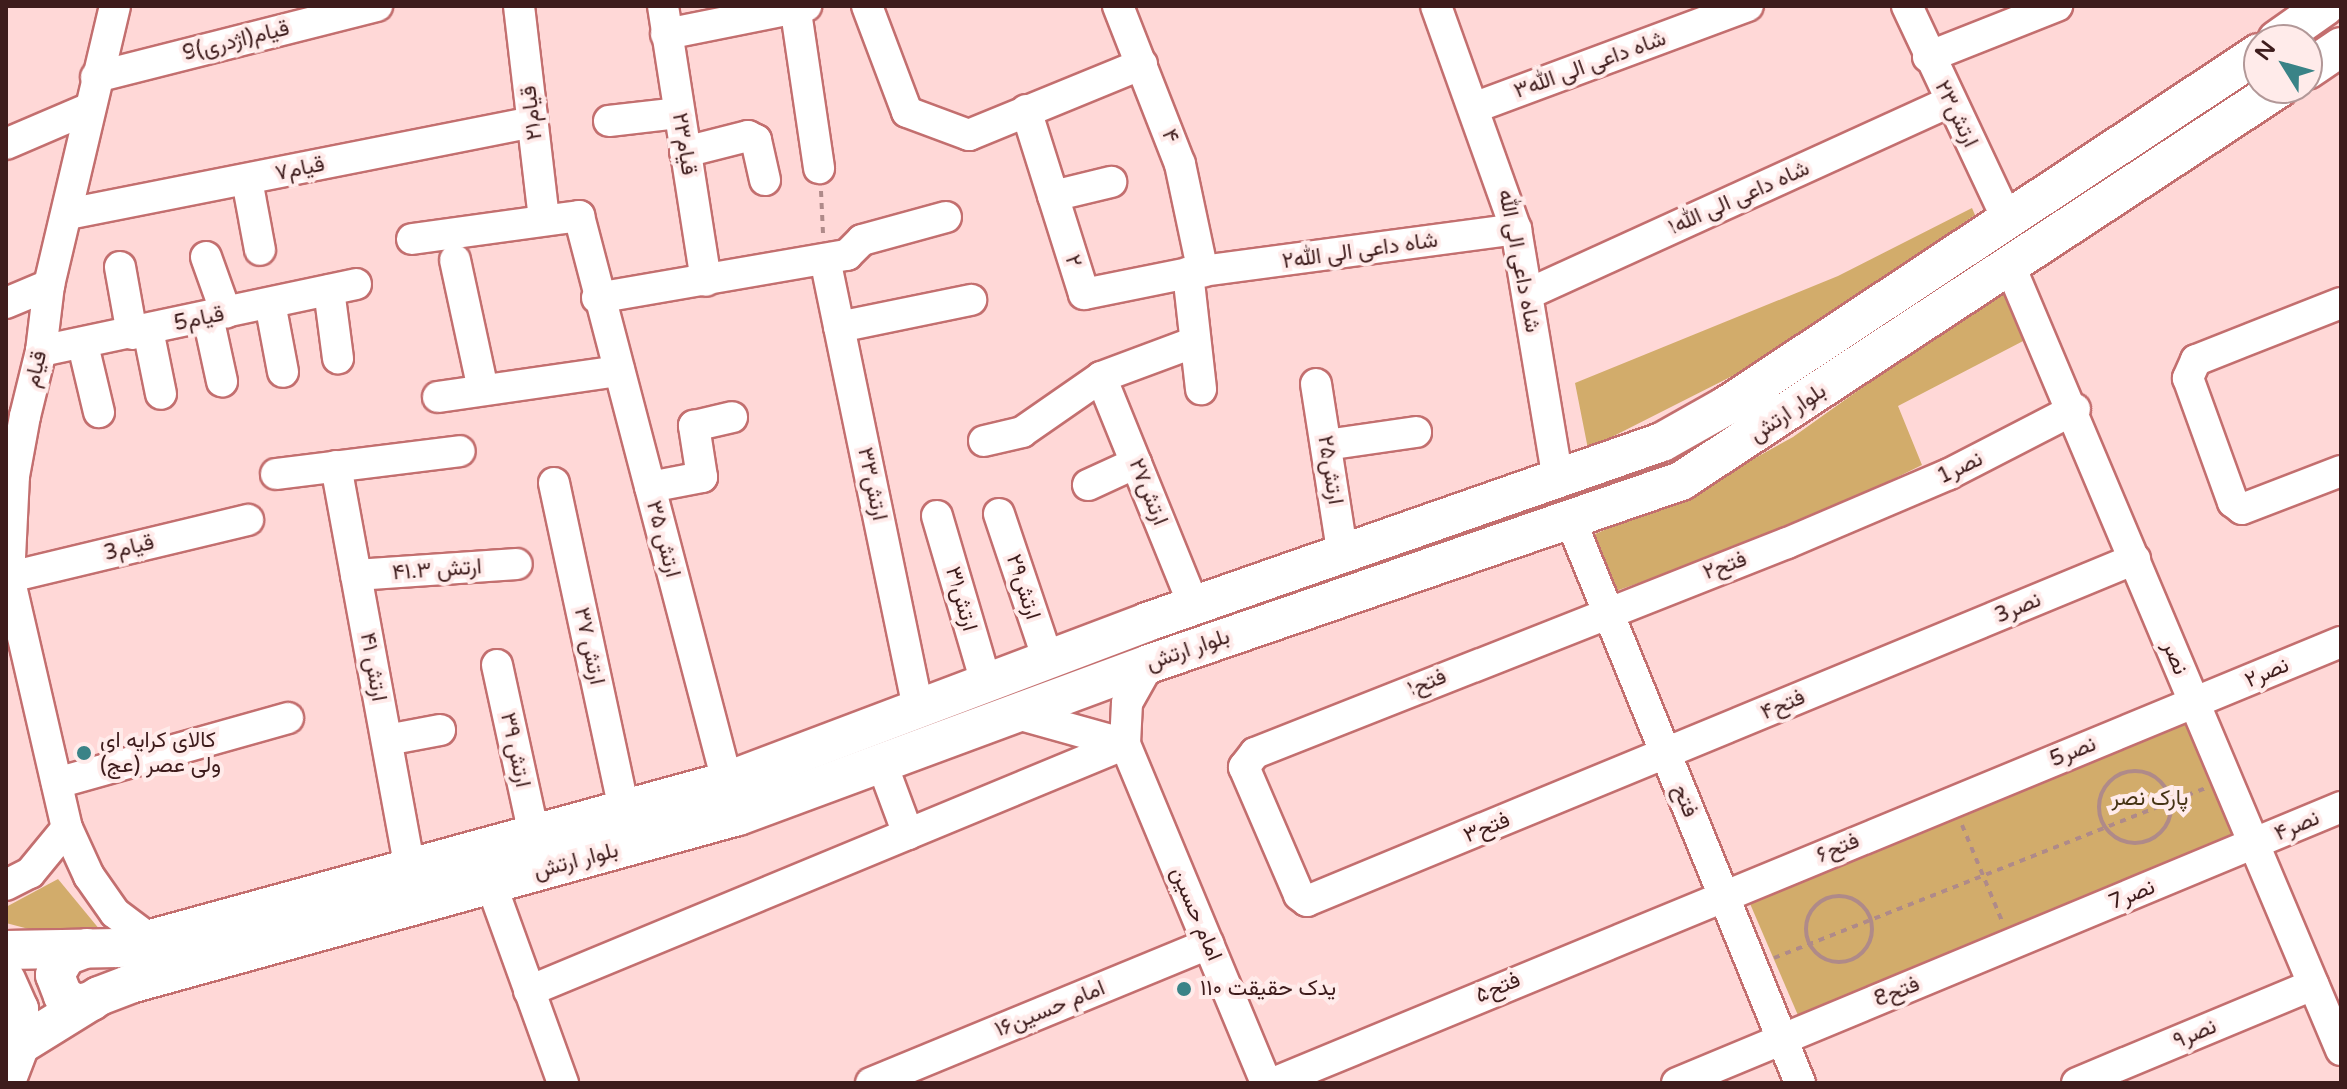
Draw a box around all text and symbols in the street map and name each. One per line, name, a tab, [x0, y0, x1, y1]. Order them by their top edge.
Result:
street label: قیام(اژدری)9	[180, 15, 292, 67]
north arrow	[2243, 24, 2323, 104]
street label: شاه داعی الی الله۳	[1510, 25, 1670, 105]
text: N	[2250, 36, 2281, 66]
street label: ارتش۲۳	[1929, 76, 1983, 152]
street label: قیام۲۱	[516, 84, 548, 142]
street label: قیام۲۳	[666, 111, 702, 177]
street label: ۴	[1155, 125, 1185, 147]
street label: قیام۷	[273, 151, 327, 187]
street label: شاه داعی الی الله۱	[1664, 155, 1814, 241]
street label: شاه داعی الی الله	[1492, 187, 1546, 335]
street label: شاه داعی الی الله۲	[1281, 227, 1439, 275]
street label: ۲	[1059, 252, 1087, 270]
street label: قیام5	[171, 301, 227, 337]
street label: قیام	[19, 348, 53, 390]
street label: بلوار ارتش	[1745, 378, 1831, 448]
street label: ارتش۲۵	[1312, 434, 1348, 506]
street label: ارتش۳۳	[851, 445, 893, 523]
street label: 1نصر	[1933, 446, 1987, 490]
street label: ارتش۲۷	[1123, 455, 1173, 529]
street label: ارتش ۳۵	[640, 498, 686, 580]
street label: قیام3	[101, 529, 157, 567]
street label: ۲فتح	[1700, 546, 1750, 586]
street label: ارتش۲۹	[1000, 551, 1046, 623]
street label: ارتش ۴۱.۳	[391, 554, 483, 586]
street label: ارتش۳۱	[939, 564, 983, 634]
street label: 3نصر	[1991, 587, 2045, 629]
street label: ارتش ۳۷	[568, 605, 610, 687]
street label: بلوار ارتش	[1143, 623, 1233, 677]
street label: ارتش ۴۱	[354, 630, 392, 704]
street label: نصر	[2156, 637, 2194, 679]
street label: نصر۲	[2241, 652, 2293, 694]
street label: ۱فتح	[1404, 663, 1450, 703]
street label: فتح۴	[1757, 684, 1809, 726]
street label: ارتش ۳۹	[494, 710, 536, 790]
place label: کالای کرایه ای ولی عصر (عج)	[100, 727, 221, 778]
street label: 5نصر	[2046, 731, 2100, 773]
marker: کالای کرایه ای ولی عصر (عج)	[75, 744, 93, 762]
street label: فتح	[1667, 781, 1703, 821]
park label: پارک نصر	[2112, 786, 2188, 812]
street label: ۴نصر	[2271, 805, 2323, 847]
street label: ۳فتح	[1460, 807, 1514, 849]
street label: ۶فتح	[1813, 828, 1863, 868]
street label: بلوار ارتش	[531, 837, 621, 885]
street label: امام حسین	[1164, 863, 1228, 965]
street label: 7نصر	[2105, 874, 2159, 916]
street label: ۵فتح	[1472, 967, 1524, 1009]
street label: 8فتح	[1870, 971, 1924, 1013]
street label: امام حسین۱۶	[991, 975, 1109, 1043]
place label: یدک حقیقت ۱۱۰	[1200, 976, 1336, 1002]
marker: یدک حقیقت ۱۱۰	[1175, 980, 1193, 998]
street label: ۹نصر	[2169, 1013, 2221, 1055]

